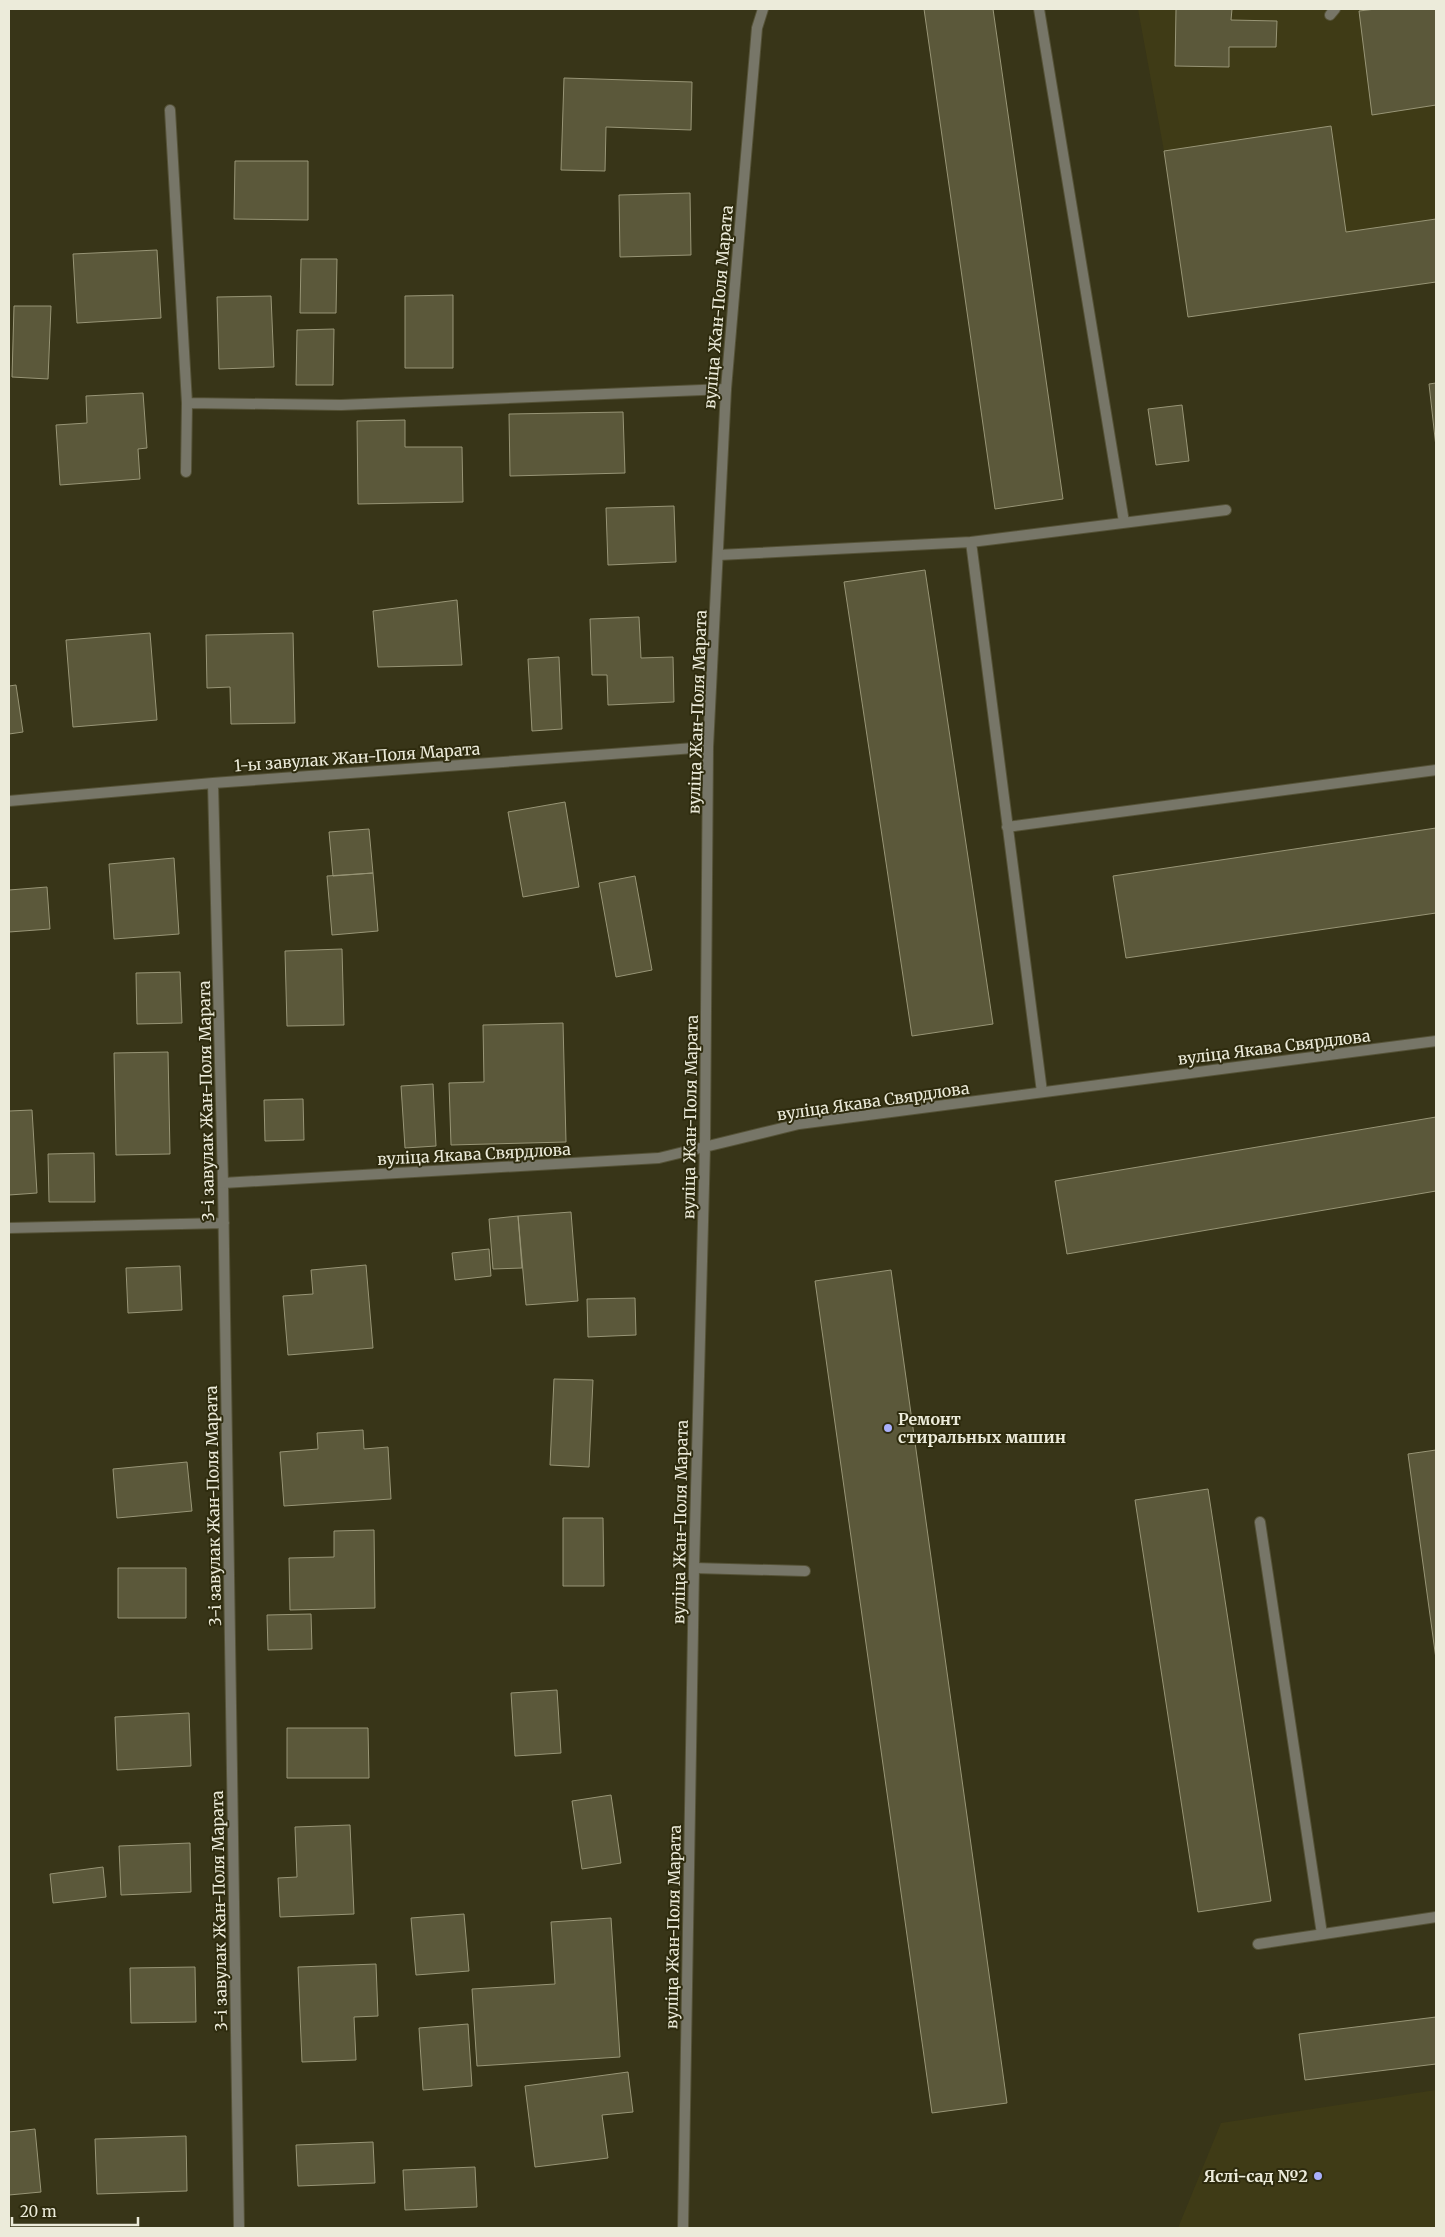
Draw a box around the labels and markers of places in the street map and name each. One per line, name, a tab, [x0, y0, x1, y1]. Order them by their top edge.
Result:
place label: Ремонт стиральных машин	[898, 1409, 1066, 1447]
marker: Ремонт стиральных машин	[882, 1422, 894, 1434]
place label: Яслі-сад №2	[1204, 2166, 1308, 2186]
marker: Яслі-сад №2	[1312, 2170, 1324, 2182]

